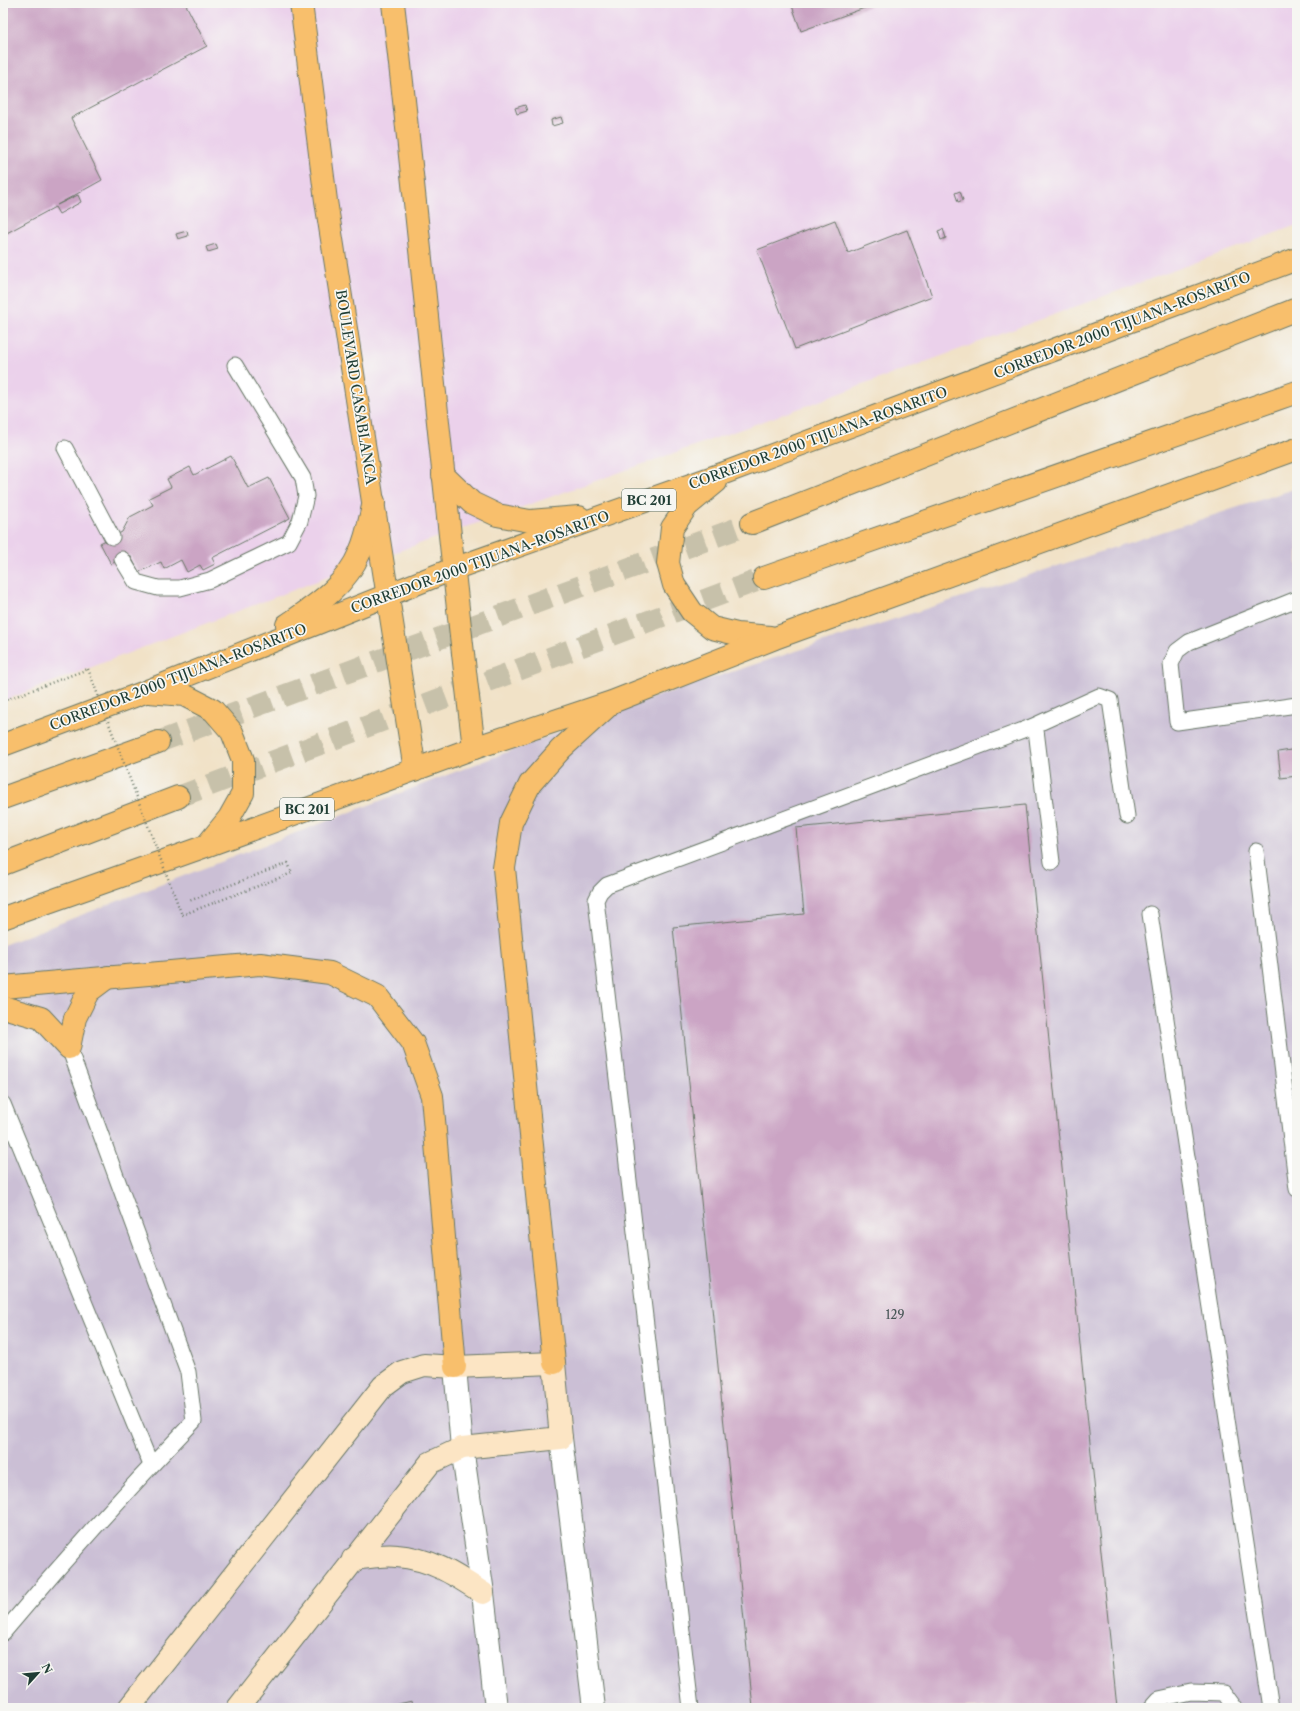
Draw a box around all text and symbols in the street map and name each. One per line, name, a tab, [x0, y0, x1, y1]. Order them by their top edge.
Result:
street label: CORREDOR 2000 TIJUANA-ROSARITO	[991, 267, 1253, 383]
street label: BOULEVARD CASABLANCA	[332, 288, 380, 486]
street label: CORREDOR 2000 TIJUANA-ROSARITO	[686, 383, 950, 493]
road number: BC 201	[622, 489, 676, 511]
street label: CORREDOR 2000 TIJUANA-ROSARITO	[348, 507, 612, 617]
street label: CORREDOR 2000 TIJUANA-ROSARITO	[47, 619, 309, 735]
road number: BC 201	[280, 798, 334, 820]
house number: 129	[886, 1307, 904, 1322]
north arrow	[18, 1653, 58, 1693]
text: N	[39, 1661, 56, 1676]

